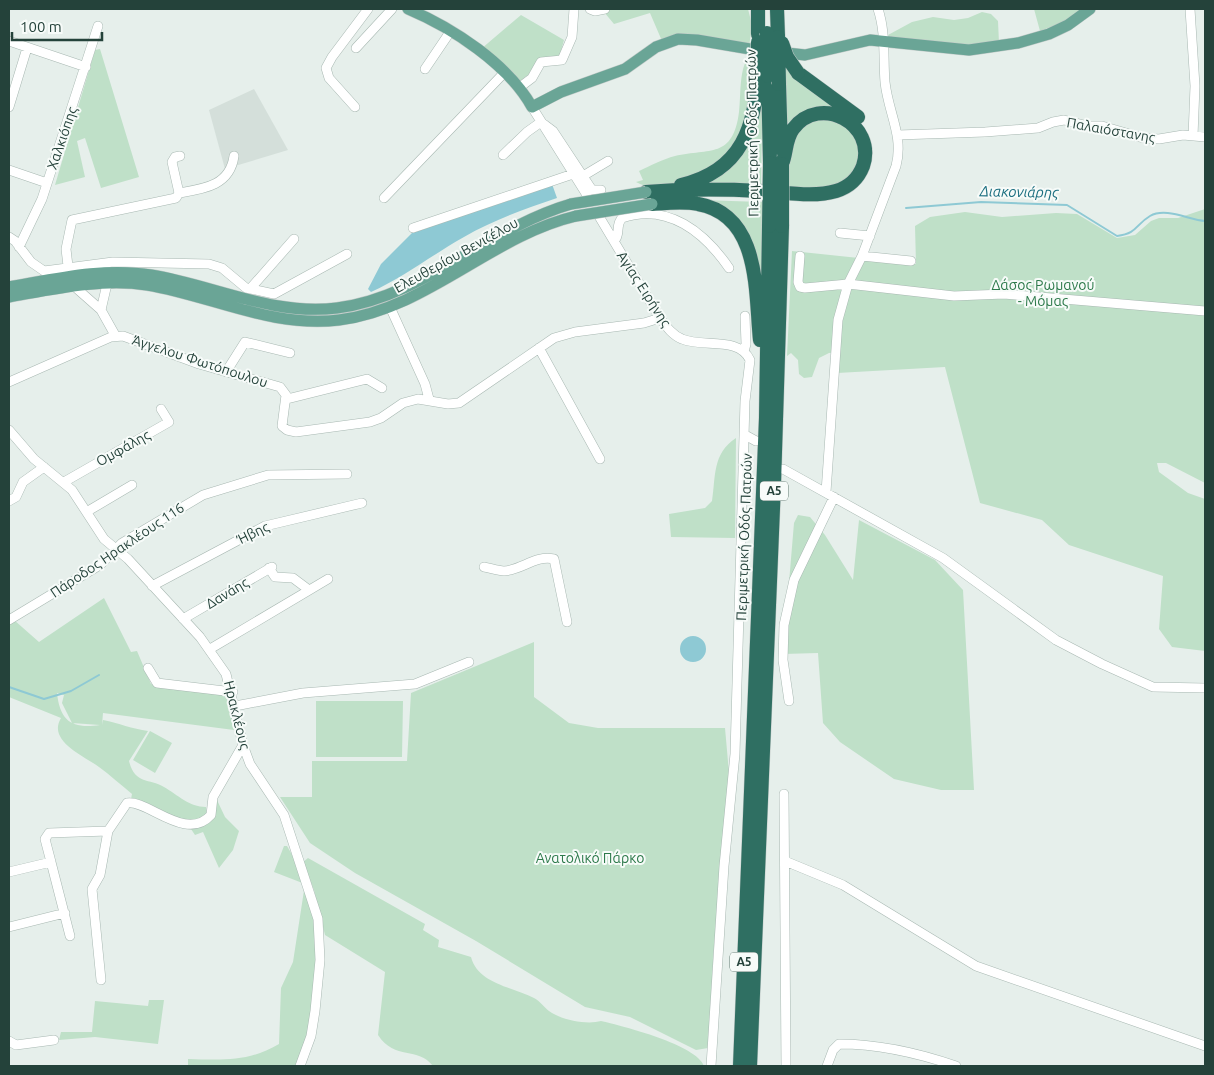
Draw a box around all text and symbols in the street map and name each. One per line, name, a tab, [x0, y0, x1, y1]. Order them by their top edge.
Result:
scale bar	[12, 10, 102, 42]
text: 100 m	[20, 18, 62, 35]
street label: Περιμετρική Οδός Πατρών	[743, 49, 761, 217]
street label: Χαλκιόπης	[44, 104, 80, 172]
street label: Παλαιόστανης	[1065, 114, 1157, 146]
water label: Διακονιάρης	[978, 182, 1059, 201]
street label: Ελευθερίου Βενιζέλου	[391, 214, 521, 296]
street label: Αγίας Ειρήνης	[614, 248, 675, 330]
park label: Δάσος Ρωμανού - Μόμας	[991, 277, 1095, 309]
street label: Άγγελου Φωτόπουλου	[130, 332, 270, 390]
street label: Ομφάλης	[93, 426, 153, 469]
street label: Περιμετρική Οδός Πατρών	[733, 453, 755, 621]
road number: Α5	[760, 482, 788, 501]
street label: Πάροδος Ηρακλέους 116	[47, 499, 187, 601]
street label: Ήβης	[234, 518, 272, 548]
street label: Δανάης	[203, 574, 252, 612]
street label: Ηρακλέους	[221, 679, 253, 752]
park label: Ανατολικό Πάρκο	[536, 850, 644, 866]
road number: Α5	[730, 952, 758, 972]

